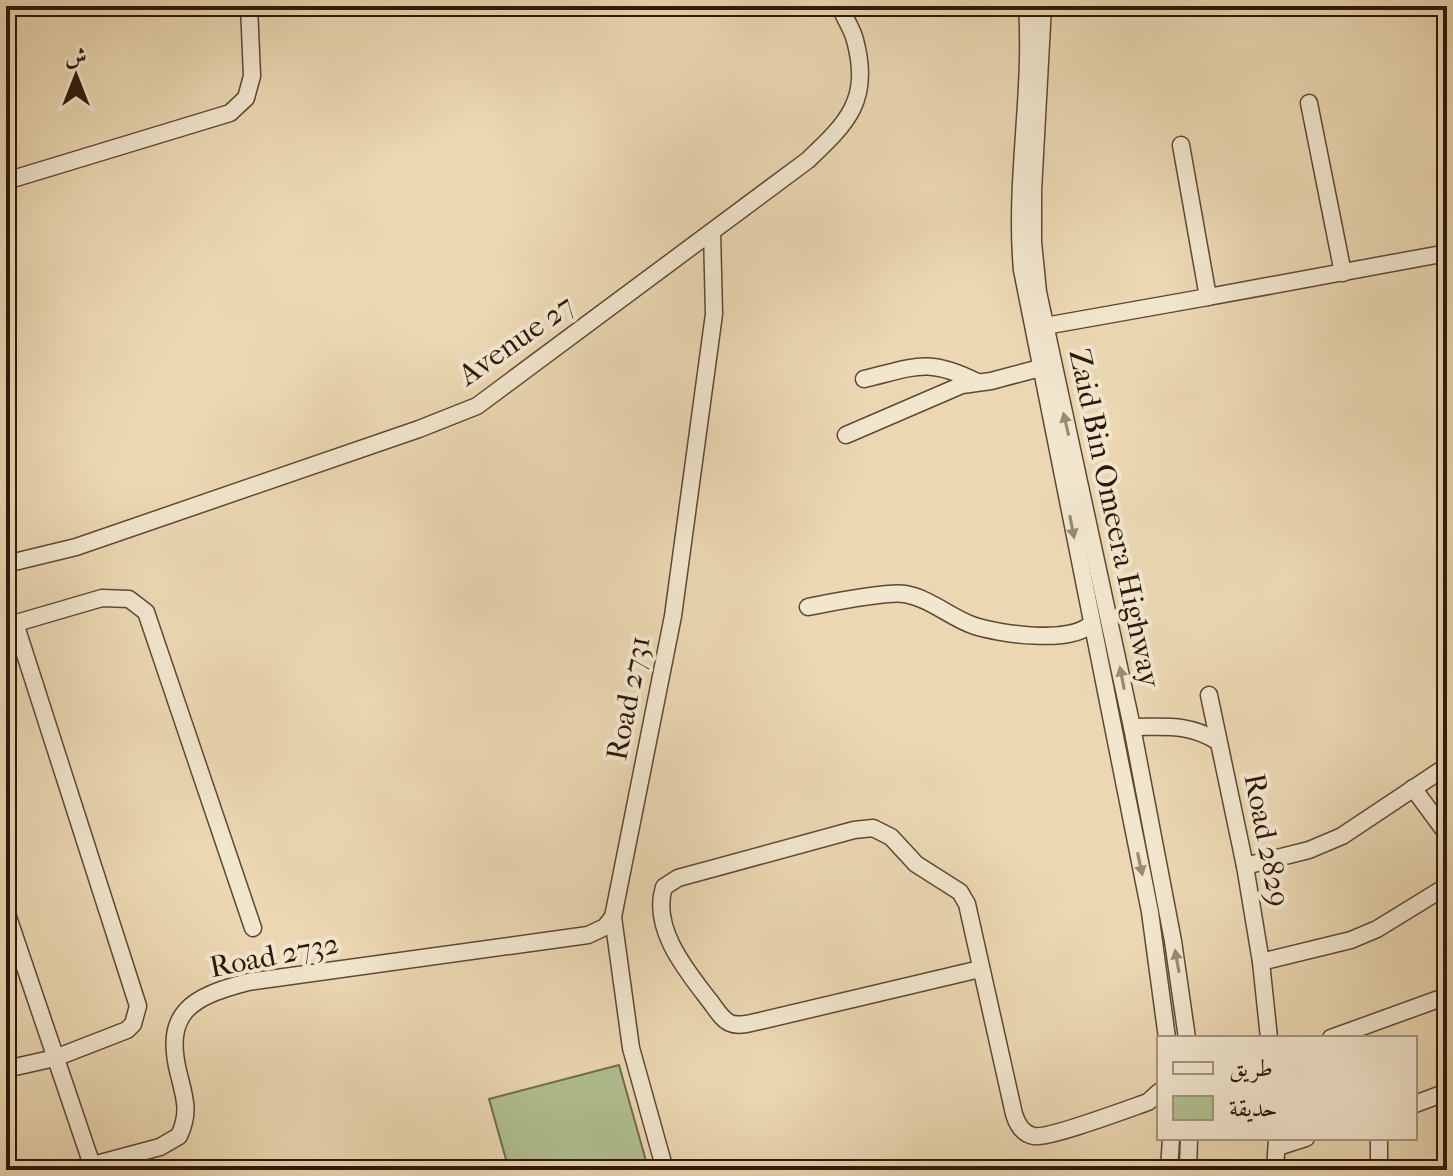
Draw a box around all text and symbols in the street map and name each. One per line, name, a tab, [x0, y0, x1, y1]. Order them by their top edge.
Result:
north arrow	[36, 36, 116, 116]
text: ش	[65, 44, 87, 70]
street label: Avenue 27	[451, 288, 581, 394]
street label: Zaid Bin Omeera Highway	[1062, 346, 1168, 692]
one-way arrow	[1059, 411, 1072, 436]
one-way arrow	[1066, 514, 1079, 539]
street label: Road 2731	[599, 633, 658, 763]
one-way arrow	[1115, 665, 1128, 690]
street label: Road 2829	[1236, 771, 1297, 910]
one-way arrow	[1134, 852, 1147, 877]
street label: Road 2732	[207, 926, 342, 985]
one-way arrow	[1170, 948, 1183, 973]
legend	[1157, 1036, 1417, 1140]
text: طريق	[1229, 1054, 1273, 1083]
text: حديقة	[1229, 1094, 1278, 1123]

